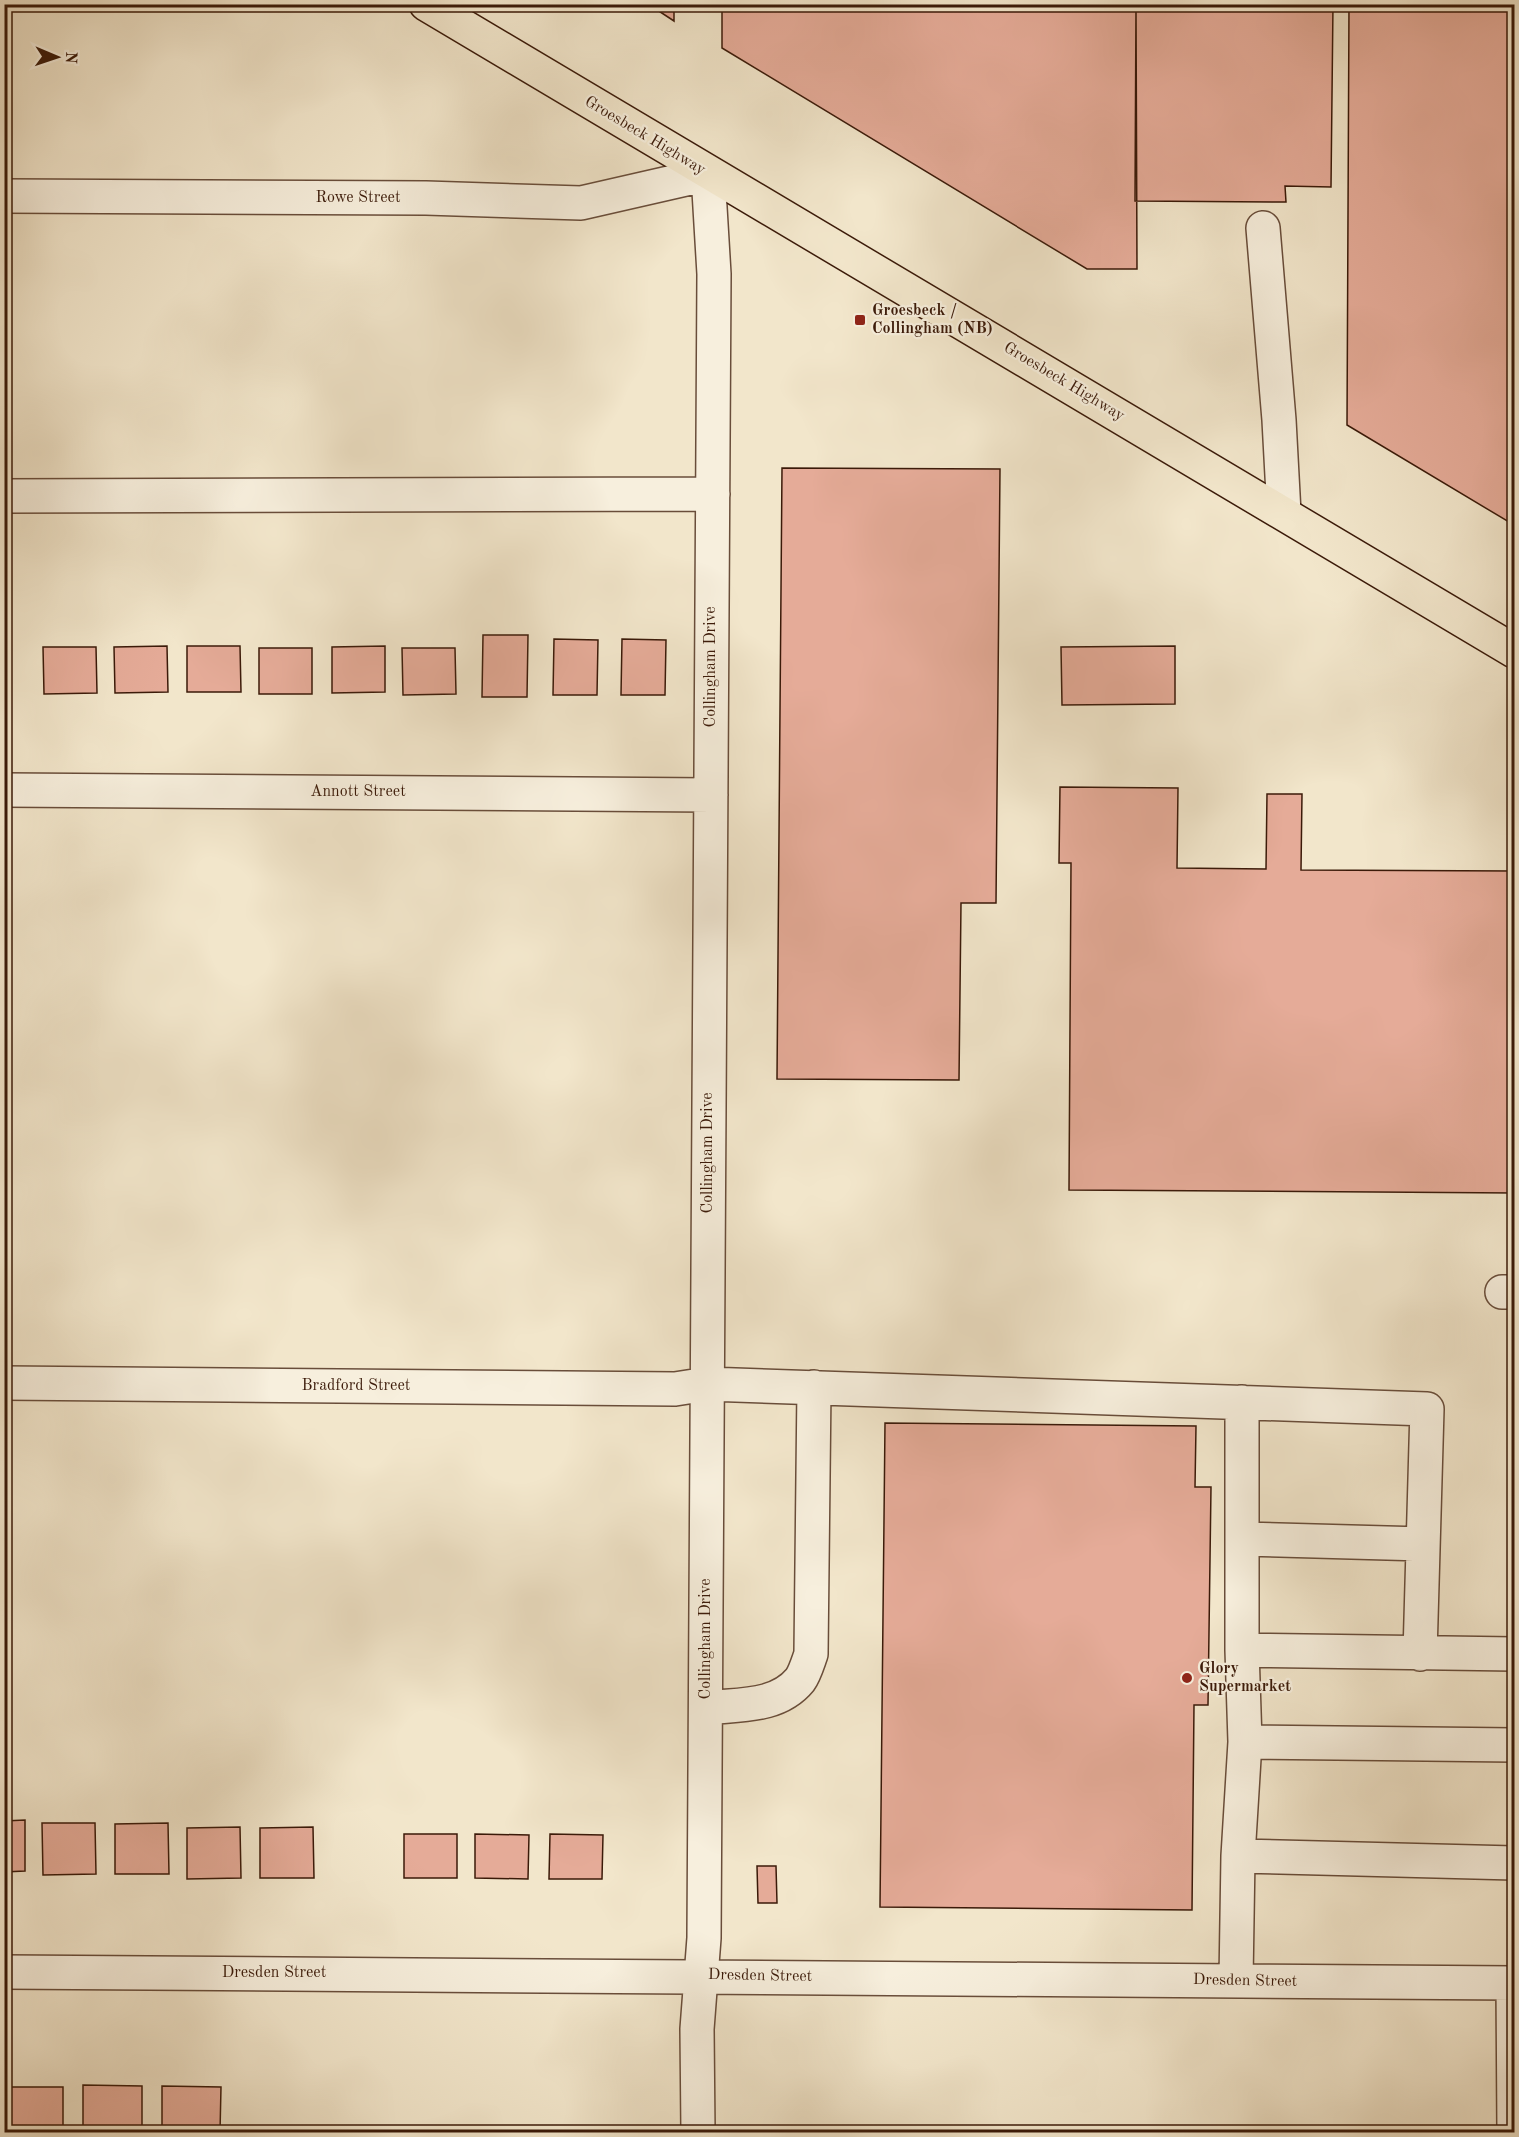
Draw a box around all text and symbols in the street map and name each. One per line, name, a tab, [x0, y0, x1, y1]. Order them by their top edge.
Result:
north arrow	[27, 27, 87, 87]
text: N	[62, 51, 78, 65]
street label: Groesbeck Highway	[582, 94, 709, 179]
street label: Rowe Street	[315, 190, 401, 206]
place label: Groesbeck / Collingham (NB)	[872, 303, 993, 337]
marker: Groesbeck / Collingham (NB)	[853, 313, 867, 327]
street label: Groesbeck Highway	[1001, 340, 1128, 425]
street label: Collingham Drive	[703, 606, 719, 728]
street label: Annott Street	[310, 784, 406, 800]
street label: Collingham Drive	[700, 1092, 716, 1214]
street label: Bradford Street	[302, 1378, 411, 1394]
street label: Collingham Drive	[698, 1578, 714, 1700]
place label: Glory Supermarket	[1199, 1661, 1291, 1695]
marker: Glory Supermarket	[1180, 1671, 1194, 1685]
street label: Dresden Street	[222, 1965, 327, 1981]
street label: Dresden Street	[708, 1967, 813, 1985]
street label: Dresden Street	[1193, 1972, 1298, 1990]

